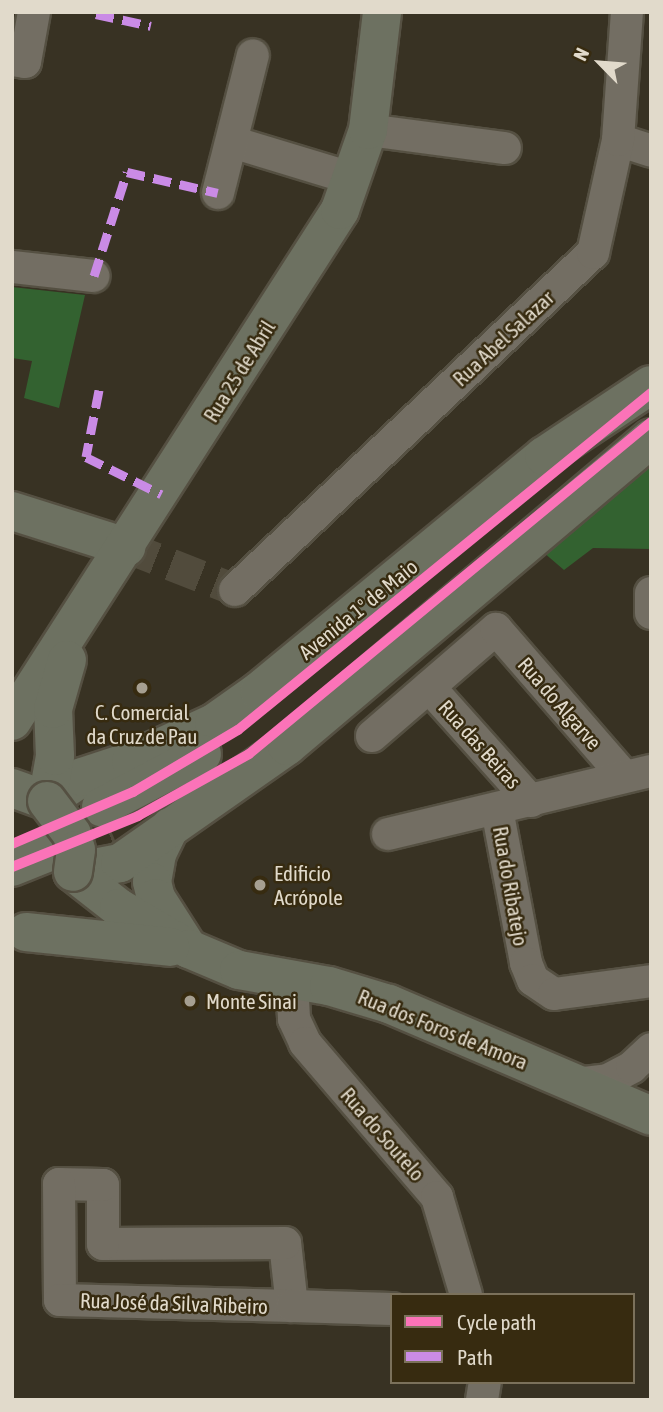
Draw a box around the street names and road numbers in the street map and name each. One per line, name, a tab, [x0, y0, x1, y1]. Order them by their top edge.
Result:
street label: Rua Abel Salazar	[447, 285, 559, 391]
street label: Rua 25 de Abril	[198, 316, 280, 426]
street label: Avenida 1º de Maio	[294, 554, 422, 664]
street label: Rua do Algarve	[513, 652, 607, 754]
street label: Rua das Beiras	[434, 694, 526, 794]
street label: Rua do Ribatejo	[488, 824, 534, 948]
street label: Rua dos Foros de Amora	[354, 983, 532, 1075]
street label: Rua do Soutelo	[336, 1082, 430, 1186]
street label: Rua José da Silva Ribeiro	[80, 1287, 268, 1319]

